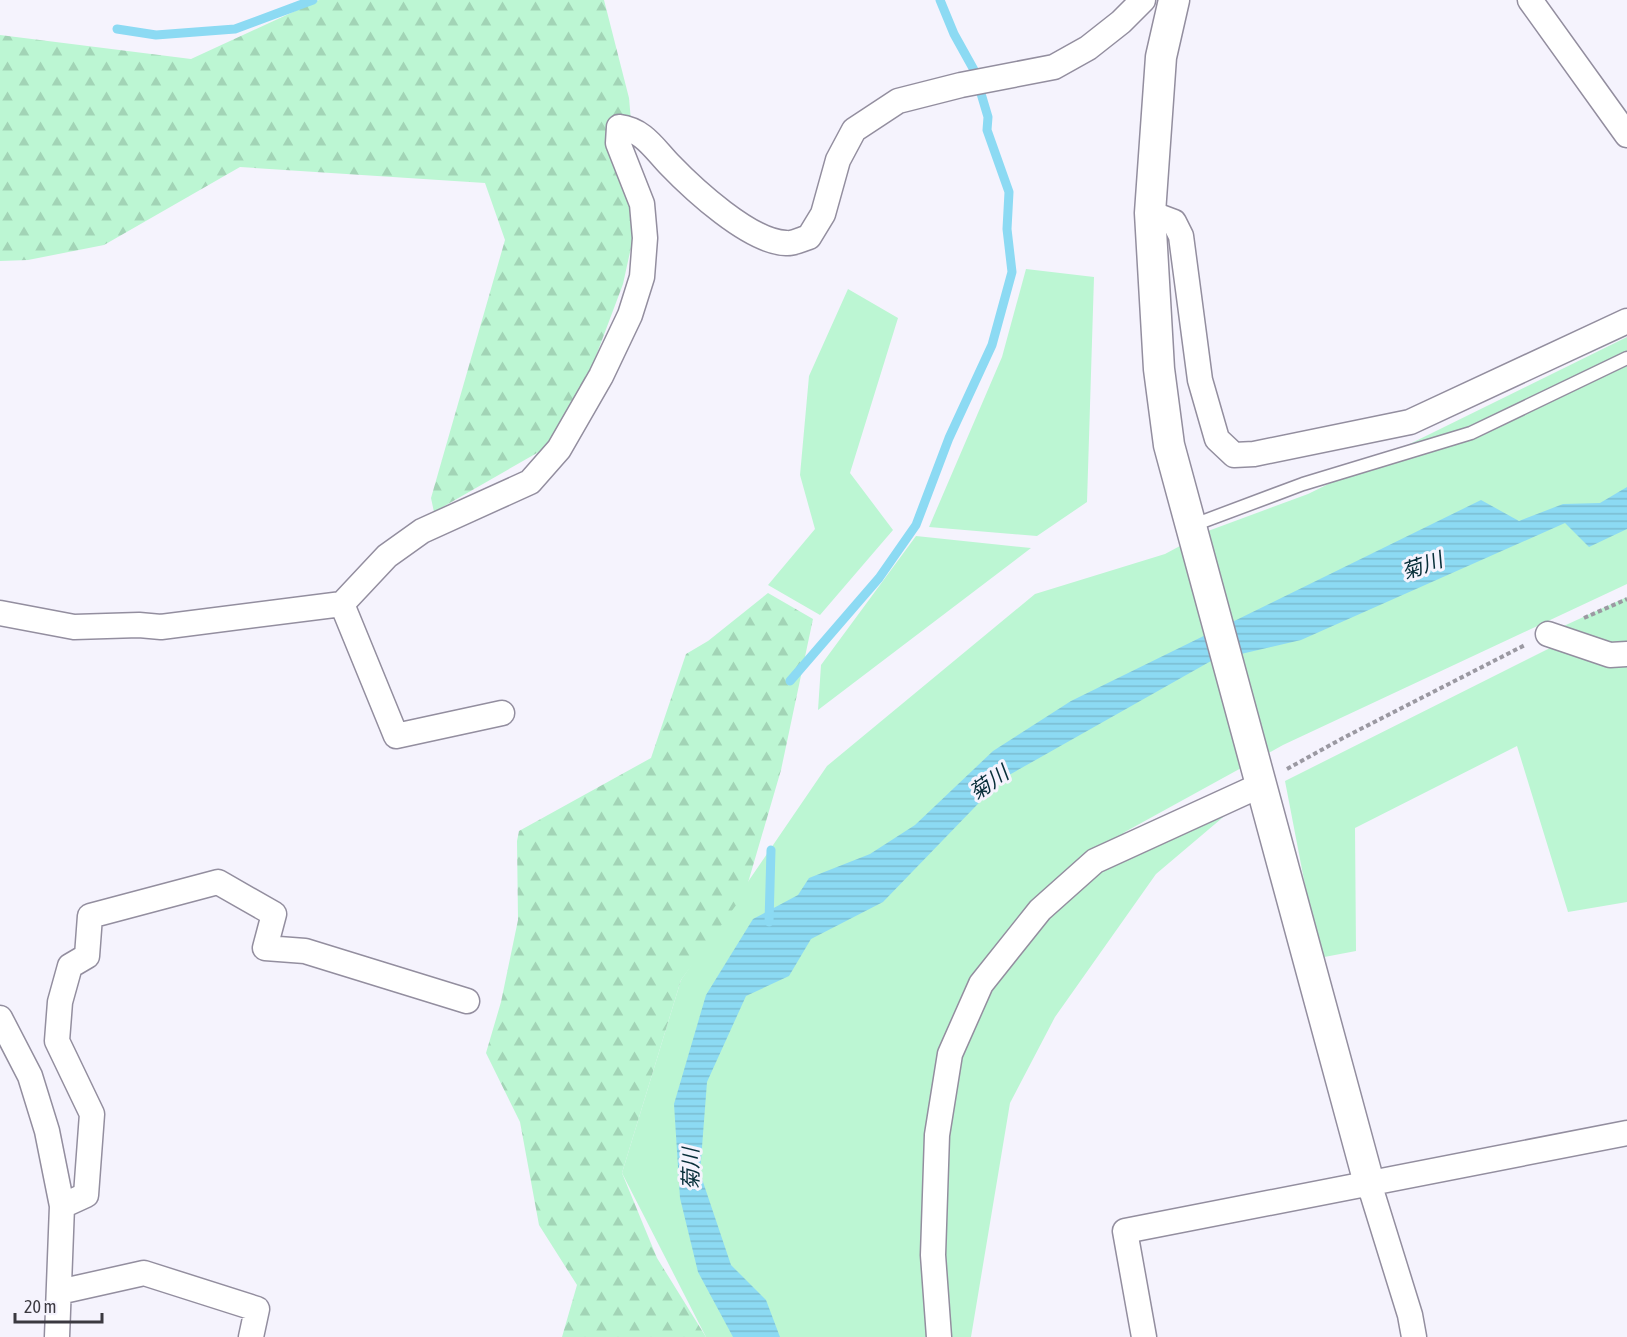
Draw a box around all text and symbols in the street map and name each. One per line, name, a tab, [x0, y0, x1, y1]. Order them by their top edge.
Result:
water label: 菊川	[1398, 546, 1447, 583]
water label: 菊川	[964, 759, 1014, 804]
water label: 菊川	[678, 1146, 702, 1190]
scale bar	[15, 1286, 102, 1324]
text: 20 m	[24, 1296, 56, 1317]

